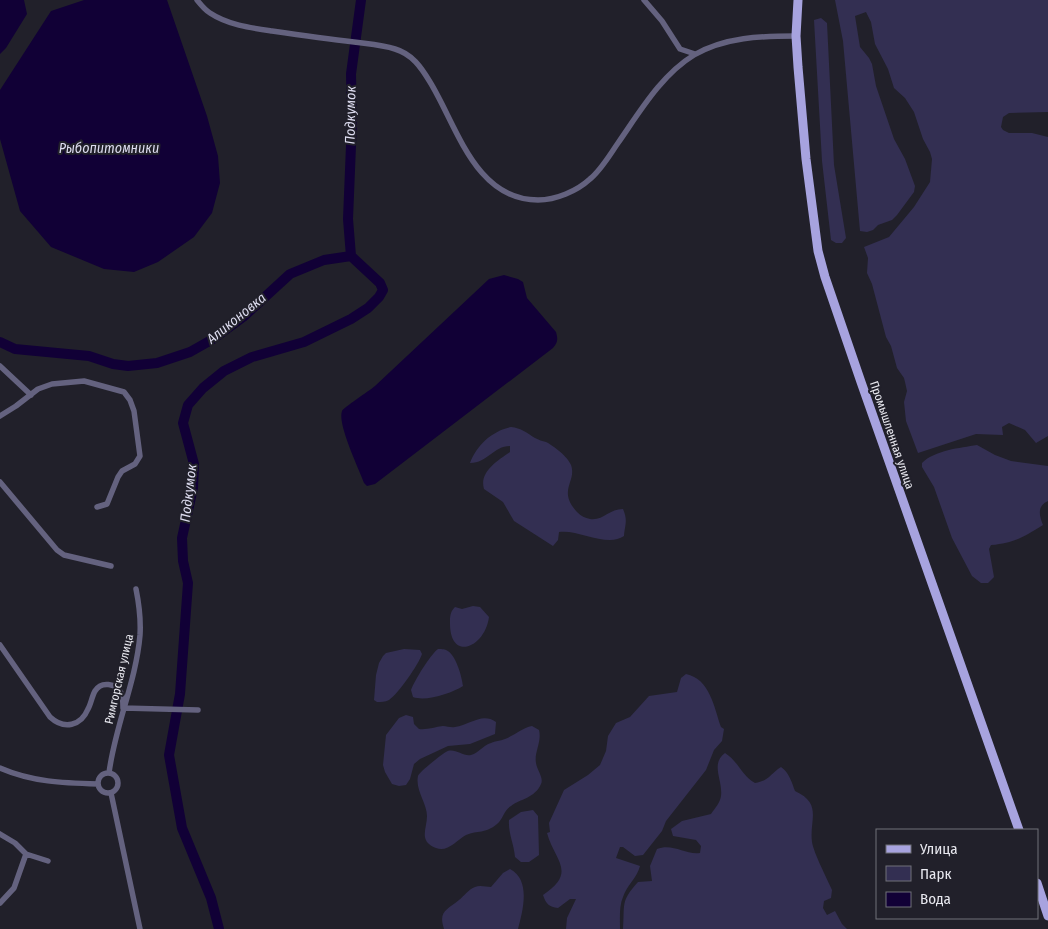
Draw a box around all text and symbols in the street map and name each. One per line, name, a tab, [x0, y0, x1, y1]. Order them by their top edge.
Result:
water label: Подкумок	[341, 85, 360, 144]
water label: Рыбопитомники	[59, 140, 159, 157]
water label: Аликоновка	[203, 289, 269, 348]
street label: Промышленная улица	[867, 379, 917, 491]
water label: Подкумок	[176, 463, 201, 523]
street label: Римгорская улица	[102, 632, 136, 725]
legend	[876, 829, 1038, 919]
text: Улица	[919, 840, 958, 858]
text: Парк	[920, 865, 951, 883]
text: Вода	[920, 890, 951, 908]

